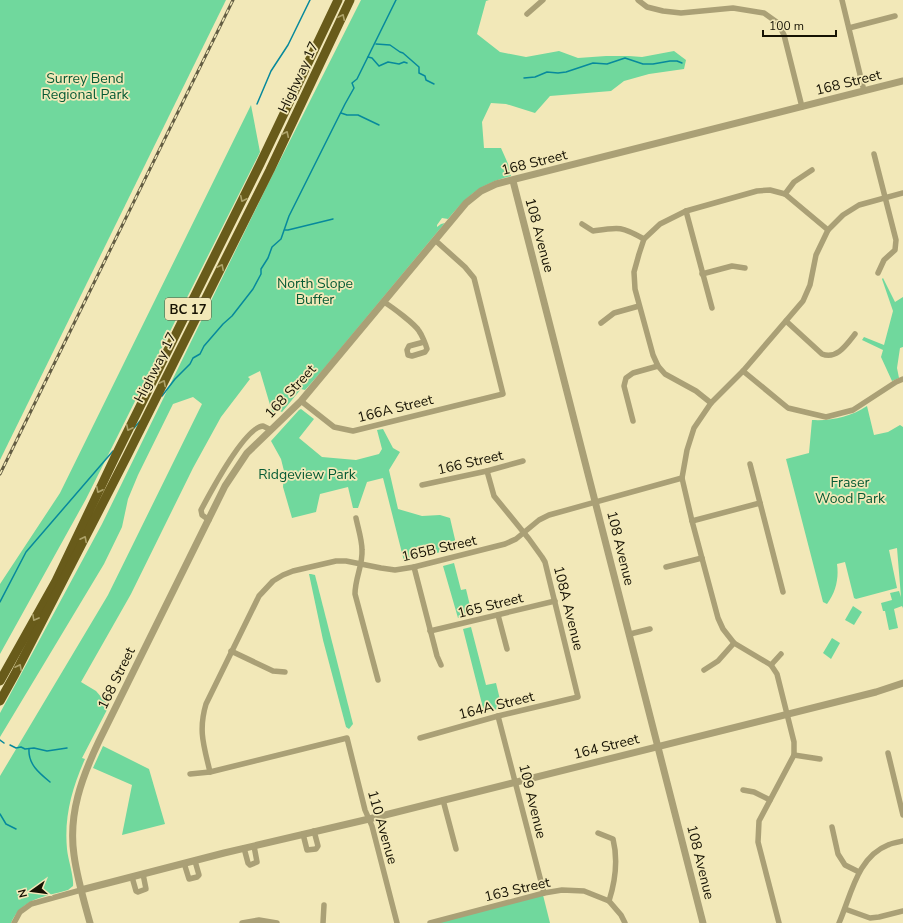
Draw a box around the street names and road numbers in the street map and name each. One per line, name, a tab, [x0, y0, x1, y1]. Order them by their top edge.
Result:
street label: Highway 17	[274, 38, 323, 116]
street label: 168 Street	[813, 65, 883, 100]
street label: 168 Street	[499, 145, 569, 180]
street label: 108 Avenue	[520, 196, 559, 275]
road number: BC 17	[165, 298, 211, 320]
street label: Highway 17	[130, 329, 181, 406]
street label: 168 Street	[261, 360, 320, 422]
street label: 166A Street	[355, 390, 435, 427]
street label: 166 Street	[435, 446, 505, 479]
street label: 108 Avenue	[602, 509, 639, 588]
street label: 165B Street	[400, 531, 479, 566]
street label: 108A Avenue	[549, 564, 588, 652]
street label: 165 Street	[455, 588, 525, 623]
street label: 168 Street	[93, 644, 140, 712]
street label: 164A Street	[456, 687, 536, 724]
street label: 164 Street	[571, 729, 641, 764]
street label: 109 Avenue	[514, 762, 551, 841]
street label: 110 Avenue	[363, 788, 402, 867]
street label: 108 Avenue	[682, 823, 719, 902]
street label: 163 Street	[482, 873, 552, 906]

